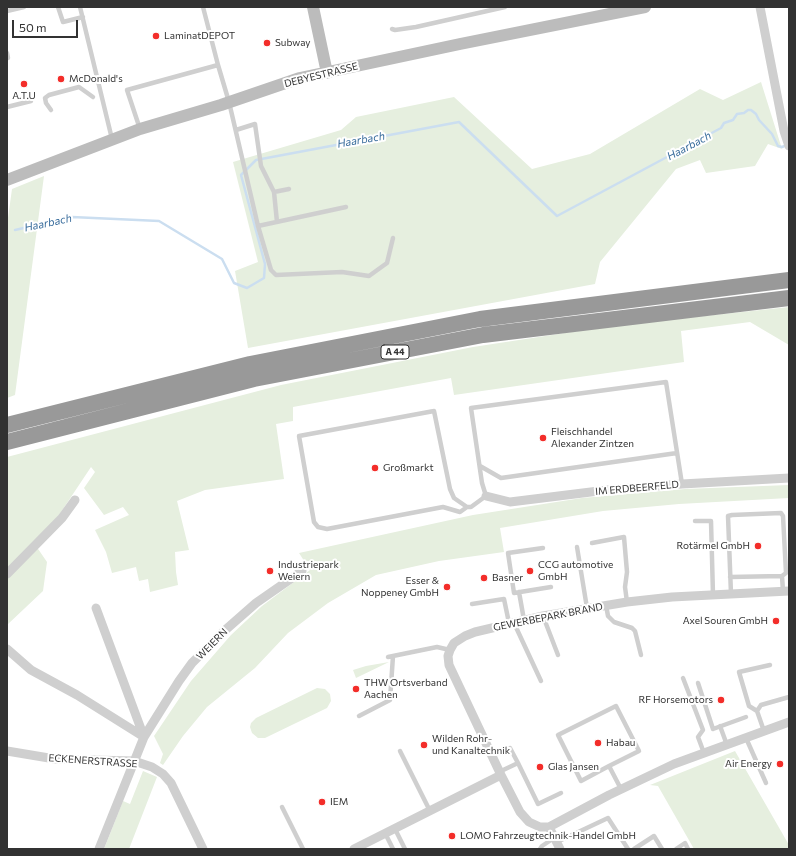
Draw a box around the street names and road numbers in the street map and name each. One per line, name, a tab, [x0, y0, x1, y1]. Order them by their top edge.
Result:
street label: DEBYESTRASSE	[283, 60, 359, 90]
road number: A 44	[381, 345, 409, 359]
street label: IM ERDBEERFELD	[595, 478, 679, 498]
street label: GEWERBEPARK BRAND	[492, 600, 604, 634]
street label: WEIERN	[194, 626, 230, 662]
street label: ECKENERSTRASSE	[48, 752, 138, 770]

